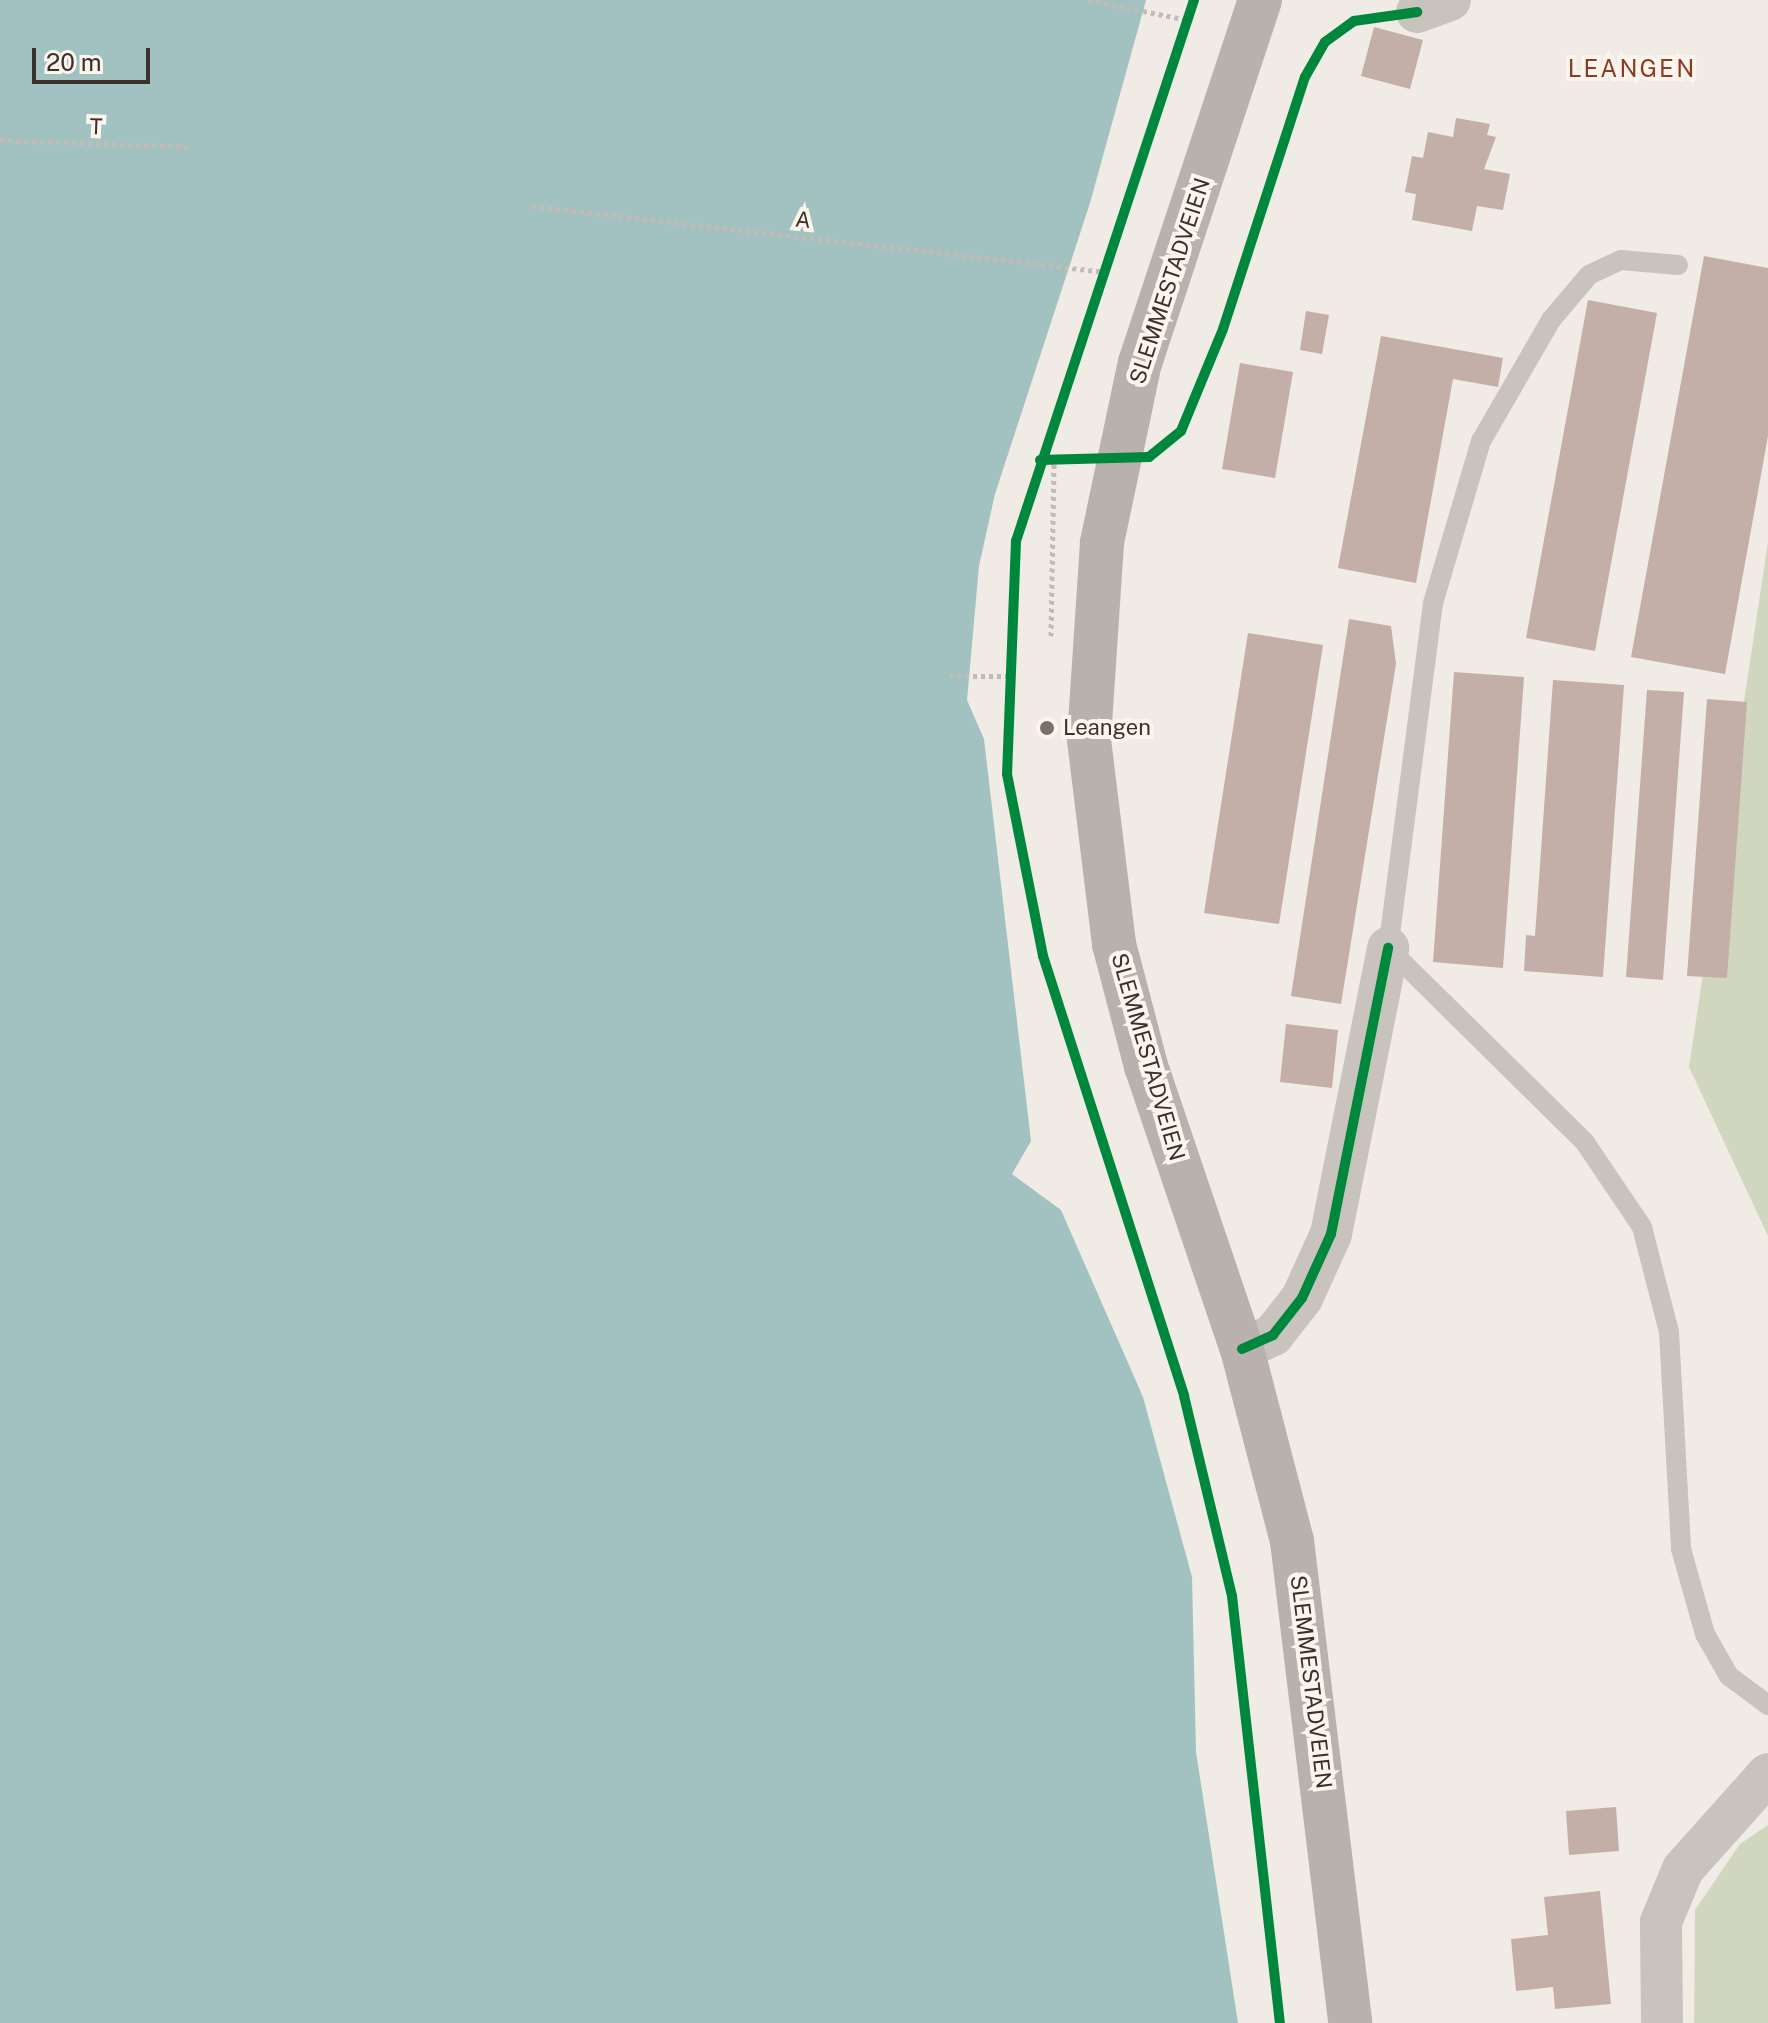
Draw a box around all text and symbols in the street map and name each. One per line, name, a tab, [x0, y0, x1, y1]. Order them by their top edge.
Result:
scale bar	[36, 32, 154, 82]
text: 20 m	[46, 48, 102, 76]
district label: LEANGEN	[1568, 55, 1696, 83]
street label: T	[89, 114, 103, 140]
street label: SLEMMESTADVEIEN	[1124, 175, 1216, 387]
street label: A	[794, 206, 812, 234]
place label: Leangen	[1063, 715, 1151, 741]
marker: Leangen	[1038, 719, 1056, 737]
street label: SLEMMESTADVEIEN	[1106, 950, 1190, 1164]
street label: SLEMMESTADVEIEN	[1285, 1574, 1337, 1790]

